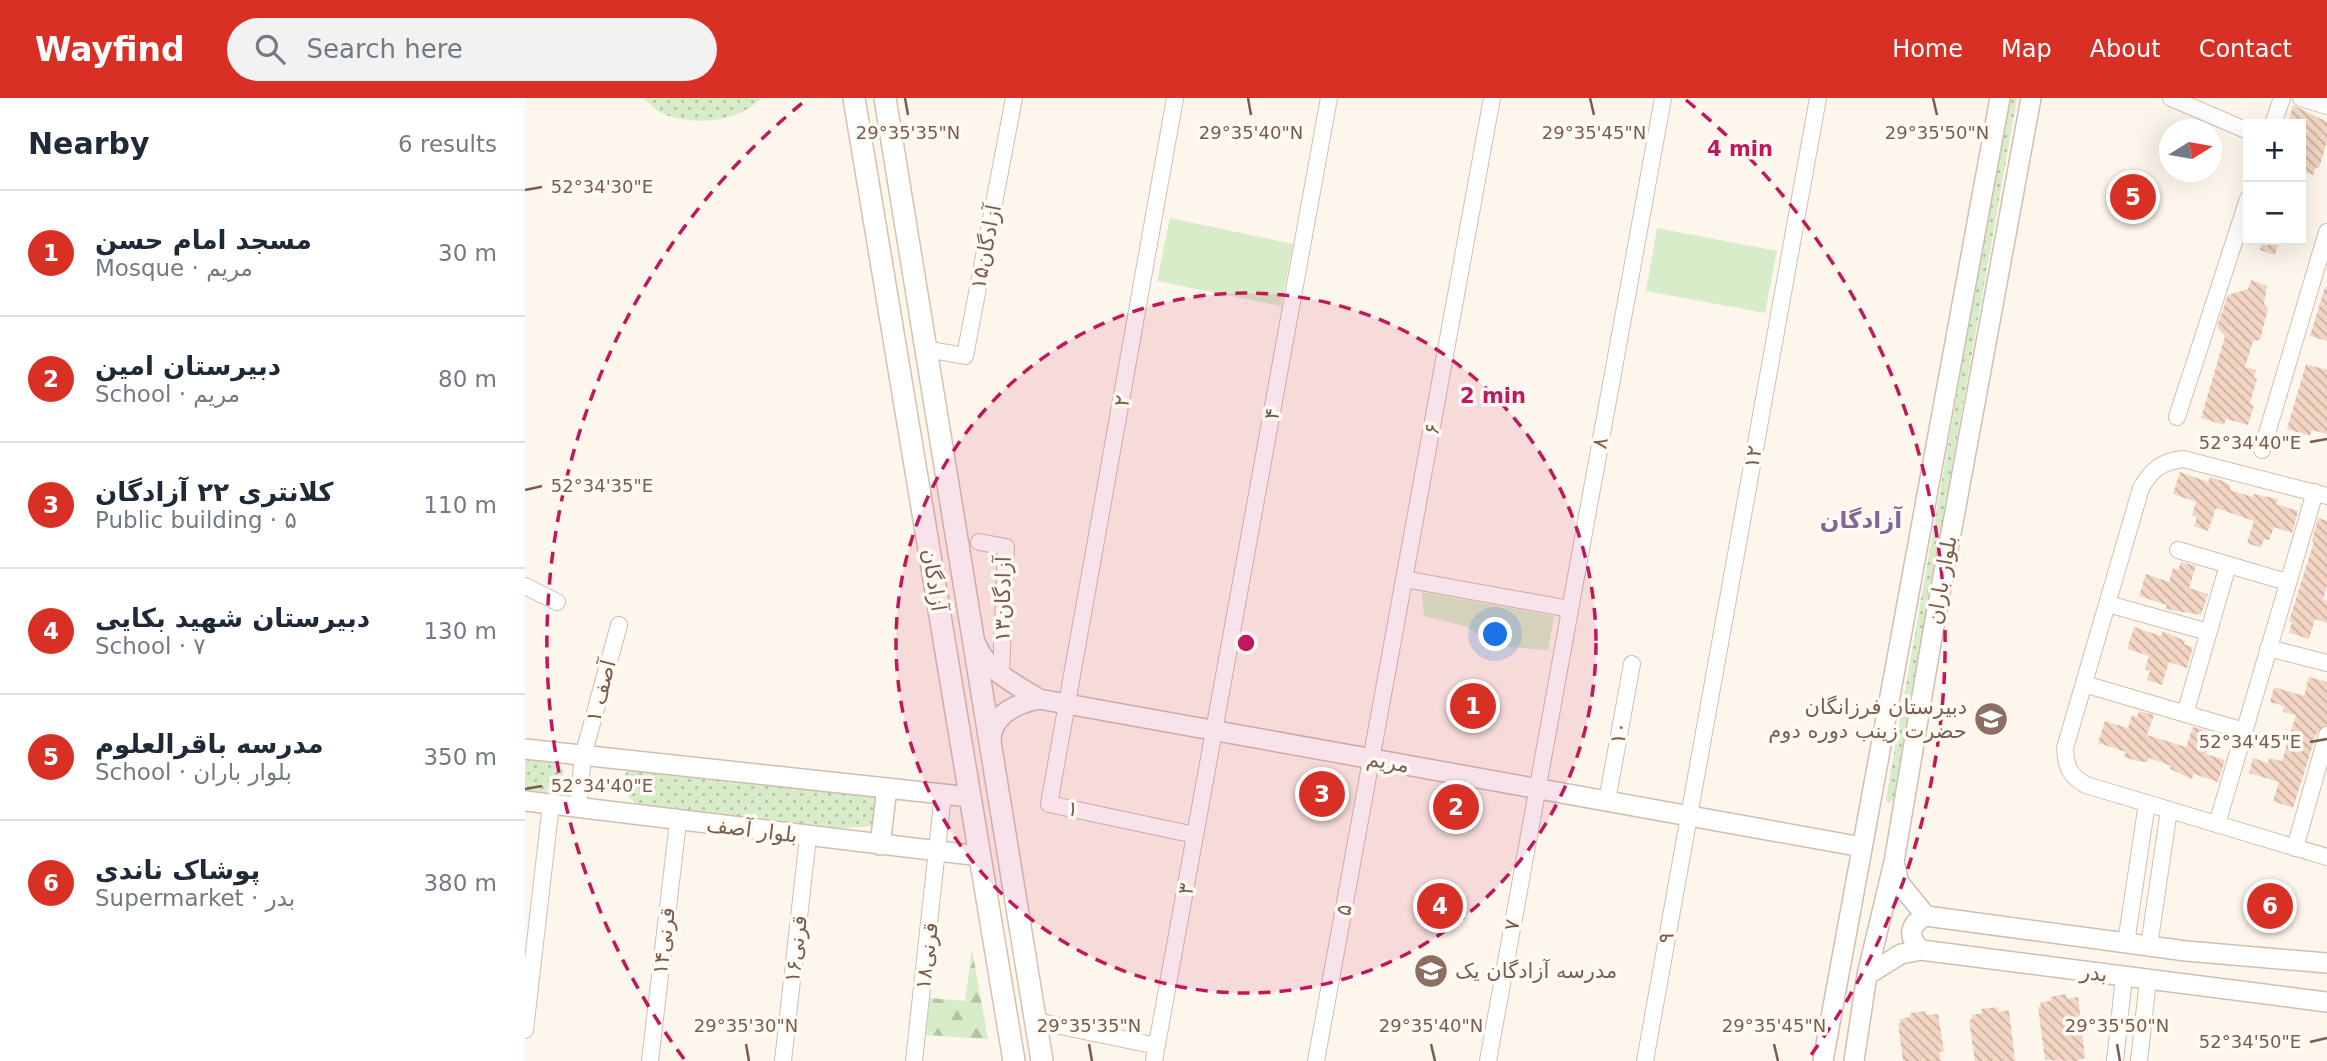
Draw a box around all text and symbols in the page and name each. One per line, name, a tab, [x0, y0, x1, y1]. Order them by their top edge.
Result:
search box	[227, 18, 717, 81]
text: Wayfind	[35, 30, 185, 69]
icon: search	[251, 30, 289, 68]
text: Search here	[307, 34, 463, 64]
text: Home	[1892, 35, 1963, 63]
text: Map	[2001, 35, 2052, 63]
text: About	[2090, 35, 2161, 63]
text: Contact	[2199, 35, 2292, 63]
north arrow	[2159, 119, 2222, 182]
map controls	[2243, 119, 2306, 245]
button: +	[2243, 119, 2306, 182]
text: 29°35'35"N	[856, 122, 960, 143]
text: 29°35'40"N	[1199, 122, 1303, 143]
text: 29°35'45"N	[1542, 122, 1646, 143]
text: 29°35'50"N	[1885, 122, 1989, 143]
text: Nearby	[28, 126, 150, 161]
text: 6 results	[398, 131, 497, 157]
text: 4 min	[1707, 137, 1773, 161]
pin: 5	[2110, 171, 2156, 223]
text: 52°34'30"E	[551, 176, 653, 197]
button: −	[2243, 182, 2306, 245]
street label: آزادگان۱۵	[965, 201, 1006, 291]
text: مسجد امام حسن	[95, 225, 312, 255]
text: 1	[43, 240, 59, 266]
text: 30 m	[438, 240, 497, 266]
text: Mosque · مریم	[95, 255, 253, 281]
text: دبیرستان امین	[95, 351, 281, 381]
text: 2	[43, 366, 59, 392]
text: 80 m	[438, 366, 497, 392]
text: School · مریم	[95, 381, 240, 407]
text: 2 min	[1460, 384, 1526, 408]
street label: ۲	[1109, 393, 1135, 409]
street label: ۴	[1259, 406, 1285, 422]
street label: ۶	[1419, 421, 1445, 437]
text: 52°34'40"E	[2199, 432, 2301, 453]
street label: ۸	[1587, 435, 1613, 451]
street label: ۱۲	[1739, 444, 1767, 470]
text: 52°34'35"E	[551, 475, 653, 496]
text: کلانتری ۲۲ آزادگان	[95, 477, 333, 507]
text: 3	[43, 492, 59, 518]
text: 110 m	[423, 492, 497, 518]
district label: آزادگان	[1820, 505, 1903, 534]
text: Public building · ۵	[95, 507, 297, 533]
street label: بلوار باران	[1922, 534, 1962, 626]
street label: آزادگان	[917, 547, 952, 614]
street label: آزادگان۱۳	[989, 555, 1016, 642]
text: دبیرستان شهید بکایی	[95, 603, 370, 633]
your location	[1478, 617, 1512, 651]
text: 4	[43, 618, 59, 644]
text: 130 m	[423, 618, 497, 644]
centre of rings	[1234, 631, 1258, 655]
text: School · ۷	[95, 633, 206, 659]
street label: ۱ آصف	[580, 656, 621, 725]
pin: 1	[1450, 680, 1496, 732]
place label: دبیرستان فرزانگان حضرت زینب دوره دوم	[1768, 695, 1967, 743]
school or university icon: دبیرستان فرزانگان حضرت زینب دوره دوم	[1972, 700, 2010, 738]
street label: ۱۰	[1605, 720, 1633, 746]
text: مدرسه باقرالعلوم	[95, 729, 324, 759]
text: 52°34'45"E	[2199, 731, 2301, 752]
text: 5	[43, 744, 59, 770]
text: 350 m	[423, 744, 497, 770]
street label: مریم	[1365, 746, 1411, 779]
text: School · بلوار باران	[95, 759, 292, 785]
pin: 3	[1299, 768, 1345, 820]
text: 52°34'40"E	[551, 775, 653, 796]
pin: 2	[1433, 781, 1479, 833]
street label: ۱	[1065, 796, 1081, 822]
street label: بلوار آصف	[705, 812, 799, 847]
text: پوشاک ناندی	[95, 855, 260, 885]
text: 6	[43, 870, 59, 896]
text: 380 m	[423, 870, 497, 896]
pin: 4	[1417, 880, 1463, 932]
pin: 6	[2247, 880, 2293, 932]
street label: ۳	[1173, 881, 1199, 897]
text: Supermarket · بدر	[95, 885, 295, 911]
street label: ۵	[1331, 902, 1357, 918]
street label: قرنی۱۴	[648, 906, 680, 976]
street label: قرنی۱۶	[780, 914, 812, 984]
street label: ۷	[1499, 917, 1525, 933]
street label: قرنی۱۸	[911, 921, 943, 991]
street label: ۹	[1653, 930, 1679, 946]
school or university icon: مدرسه آزادگان یک	[1412, 952, 1450, 990]
place label: مدرسه آزادگان یک	[1455, 958, 1617, 983]
street label: بدر	[2078, 959, 2109, 987]
text: 29°35'30"N	[694, 1015, 798, 1036]
text: 29°35'35"N	[1037, 1015, 1141, 1036]
text: 29°35'40"N	[1379, 1015, 1483, 1036]
text: 29°35'45"N	[1722, 1015, 1826, 1036]
text: 29°35'50"N	[2065, 1015, 2169, 1036]
text: 52°34'50"E	[2199, 1031, 2301, 1052]

